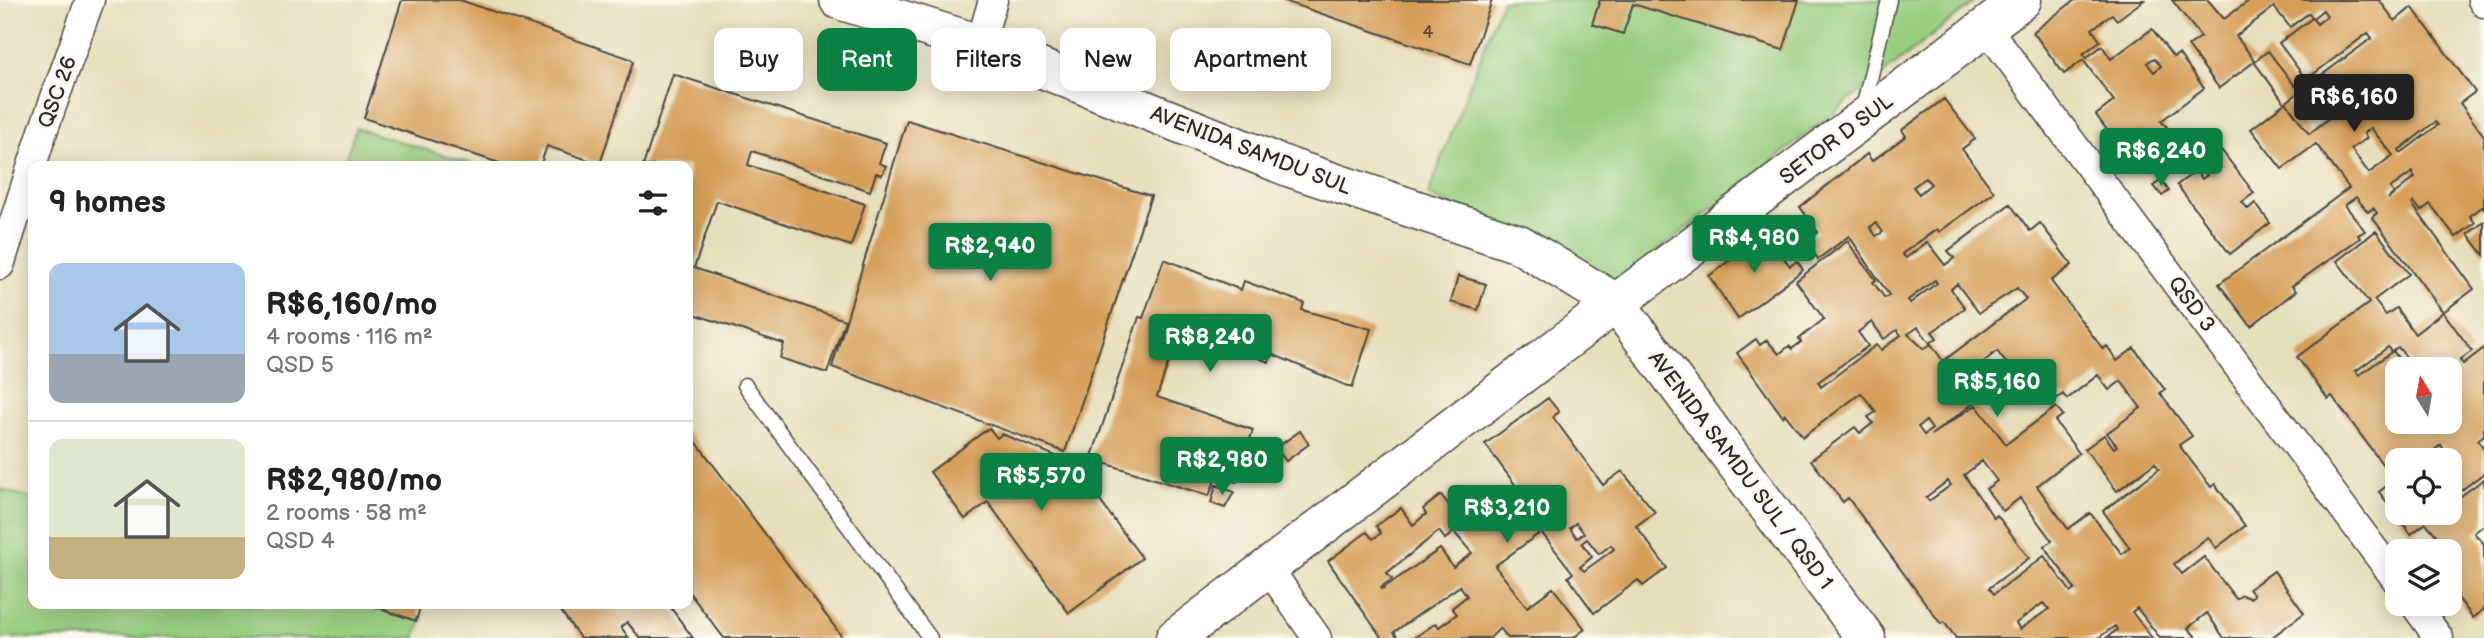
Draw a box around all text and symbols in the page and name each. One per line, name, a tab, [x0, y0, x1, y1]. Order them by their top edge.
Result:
house number: 4	[1423, 22, 1434, 43]
chip: Buy	[714, 28, 803, 91]
chip: Rent	[817, 28, 917, 91]
chip: Filters	[931, 28, 1046, 91]
chip: New	[1060, 28, 1156, 91]
chip: Apartment	[1170, 28, 1331, 91]
street label: QSC 26	[33, 53, 82, 132]
pin: R$6,160	[2289, 74, 2419, 134]
text: R$6,160	[2310, 83, 2398, 111]
street label: SETOR D SUL	[1775, 89, 1898, 190]
street label: AVENIDA SAMDU SUL	[1147, 101, 1355, 200]
pin: R$6,240	[2096, 128, 2226, 188]
text: R$6,240	[2116, 137, 2206, 165]
icon: filters	[634, 184, 672, 222]
text: 9 homes	[49, 185, 166, 221]
pin: R$4,980	[1689, 216, 1819, 275]
pin: R$2,940	[925, 224, 1055, 283]
text: R$4,980	[1708, 224, 1800, 252]
text: R$2,940	[944, 232, 1036, 260]
street label: QSD 3	[2163, 272, 2221, 337]
text: R$6,160/mo	[266, 287, 437, 323]
icon: home	[105, 291, 189, 375]
pin: R$8,240	[1145, 314, 1275, 374]
text: 4 rooms · 116 m²	[266, 323, 433, 351]
text: R$8,240	[1165, 323, 1255, 351]
street label: AVENIDA SAMDU SUL / QSD 1	[1643, 346, 1838, 594]
text: QSD 5	[266, 351, 334, 379]
north arrow	[2385, 357, 2462, 434]
map controls	[2385, 357, 2462, 616]
pin: R$5,160	[1932, 360, 2062, 419]
text: R$5,160	[1953, 368, 2041, 396]
pin: R$2,980	[1157, 438, 1287, 497]
text: R$2,980	[1176, 446, 1268, 474]
button: locate	[2385, 448, 2462, 525]
pin: R$5,570	[976, 454, 1106, 513]
text: R$5,570	[996, 462, 1086, 490]
text: R$2,980/mo	[266, 463, 442, 499]
icon: home	[105, 467, 189, 551]
pin: R$3,210	[1442, 486, 1572, 545]
text: R$3,210	[1464, 494, 1550, 522]
text: 2 rooms · 58 m²	[266, 499, 427, 527]
text: QSD 4	[266, 527, 335, 555]
button: layers	[2385, 539, 2462, 616]

